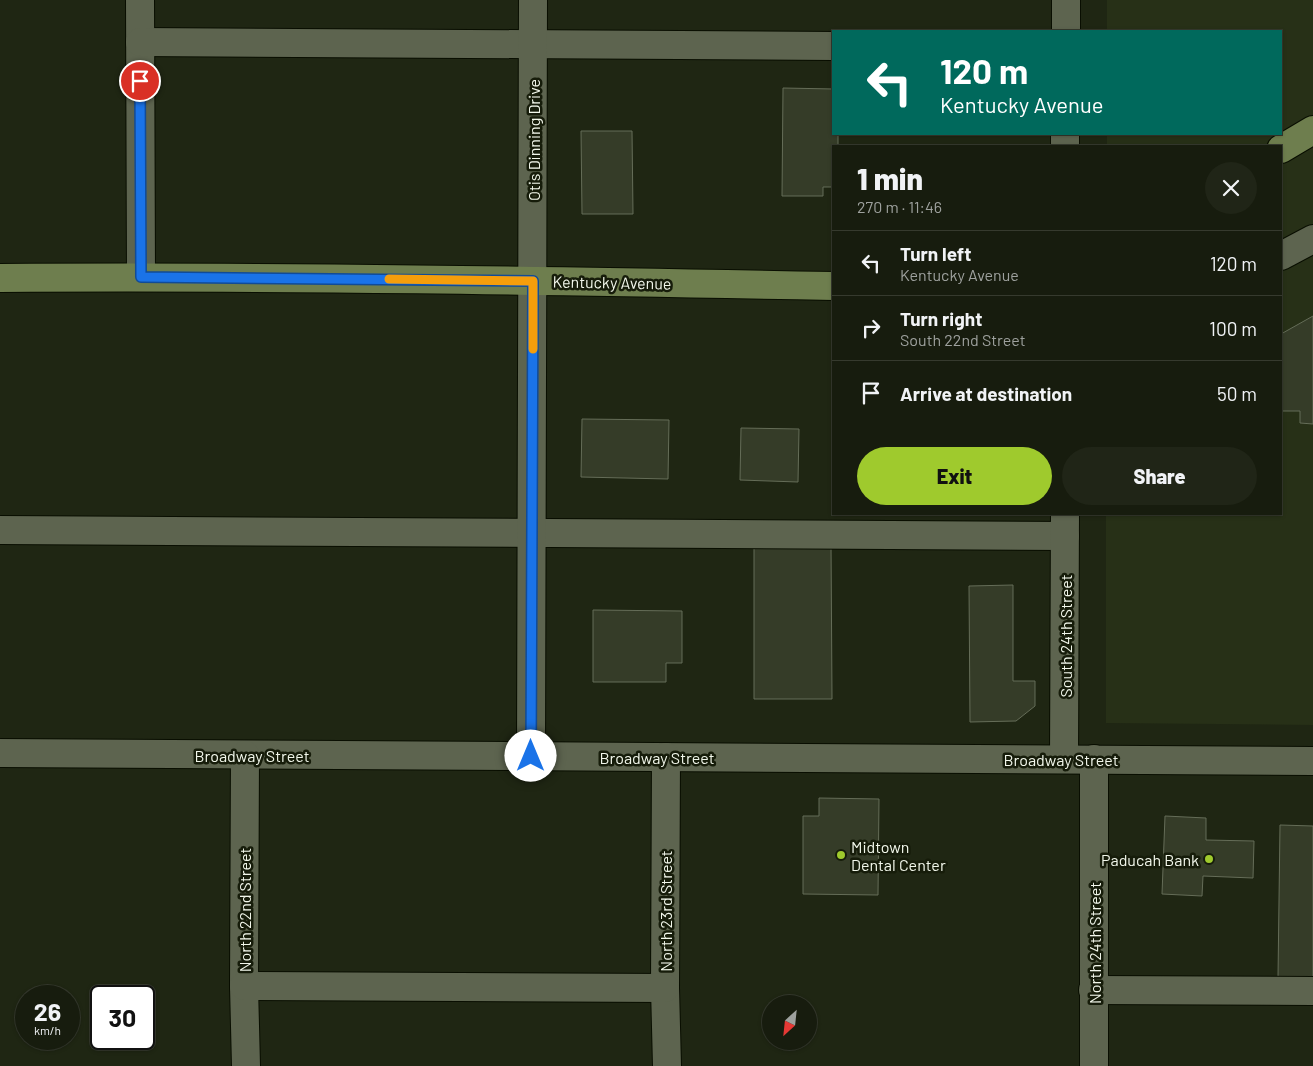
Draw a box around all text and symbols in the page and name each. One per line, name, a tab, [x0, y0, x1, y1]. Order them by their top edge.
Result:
text: 120 m	[940, 49, 1028, 91]
icon: left	[857, 50, 922, 115]
pin	[119, 60, 161, 102]
icon: arrive	[126, 67, 154, 95]
street label: Otis Dinning Drive	[524, 79, 543, 201]
text: Kentucky Avenue	[940, 91, 1103, 117]
text: 1 min	[857, 160, 923, 196]
button: close	[1205, 162, 1257, 214]
text: 270 m · 11:46	[857, 197, 942, 216]
text: Turn left	[900, 242, 971, 265]
icon: left	[857, 249, 885, 277]
text: 120 m	[1210, 252, 1257, 275]
text: Kentucky Avenue	[900, 265, 1019, 284]
street label: Kentucky Avenue	[552, 271, 672, 293]
text: Turn right	[900, 307, 982, 330]
icon: right	[857, 314, 885, 342]
text: 100 m	[1209, 317, 1257, 340]
text: South 22nd Street	[900, 330, 1026, 349]
icon: arrive	[857, 379, 885, 407]
text: Arrive at destination	[900, 382, 1072, 405]
text: 50 m	[1217, 382, 1257, 405]
button: Exit	[857, 447, 1052, 505]
button: Share	[1062, 447, 1257, 505]
street label: South 24th Street	[1056, 574, 1075, 698]
position arrow	[504, 729, 556, 781]
street label: Broadway Street	[194, 746, 310, 765]
street label: Broadway Street	[599, 748, 715, 767]
street label: Broadway Street	[1003, 750, 1119, 769]
place label: Midtown Dental Center	[851, 837, 946, 874]
street label: North 22nd Street	[235, 848, 254, 972]
marker: Midtown Dental Center	[835, 849, 847, 861]
street label: North 23rd Street	[656, 850, 675, 972]
place label: Paducah Bank	[1101, 850, 1199, 869]
marker: Paducah Bank	[1203, 853, 1215, 865]
street label: North 24th Street	[1085, 882, 1104, 1004]
speed limit sign: 30	[90, 985, 155, 1050]
north arrow	[762, 995, 818, 1050]
map controls	[762, 995, 817, 1050]
text: 26	[34, 996, 61, 1026]
text: km/h	[34, 1023, 61, 1037]

